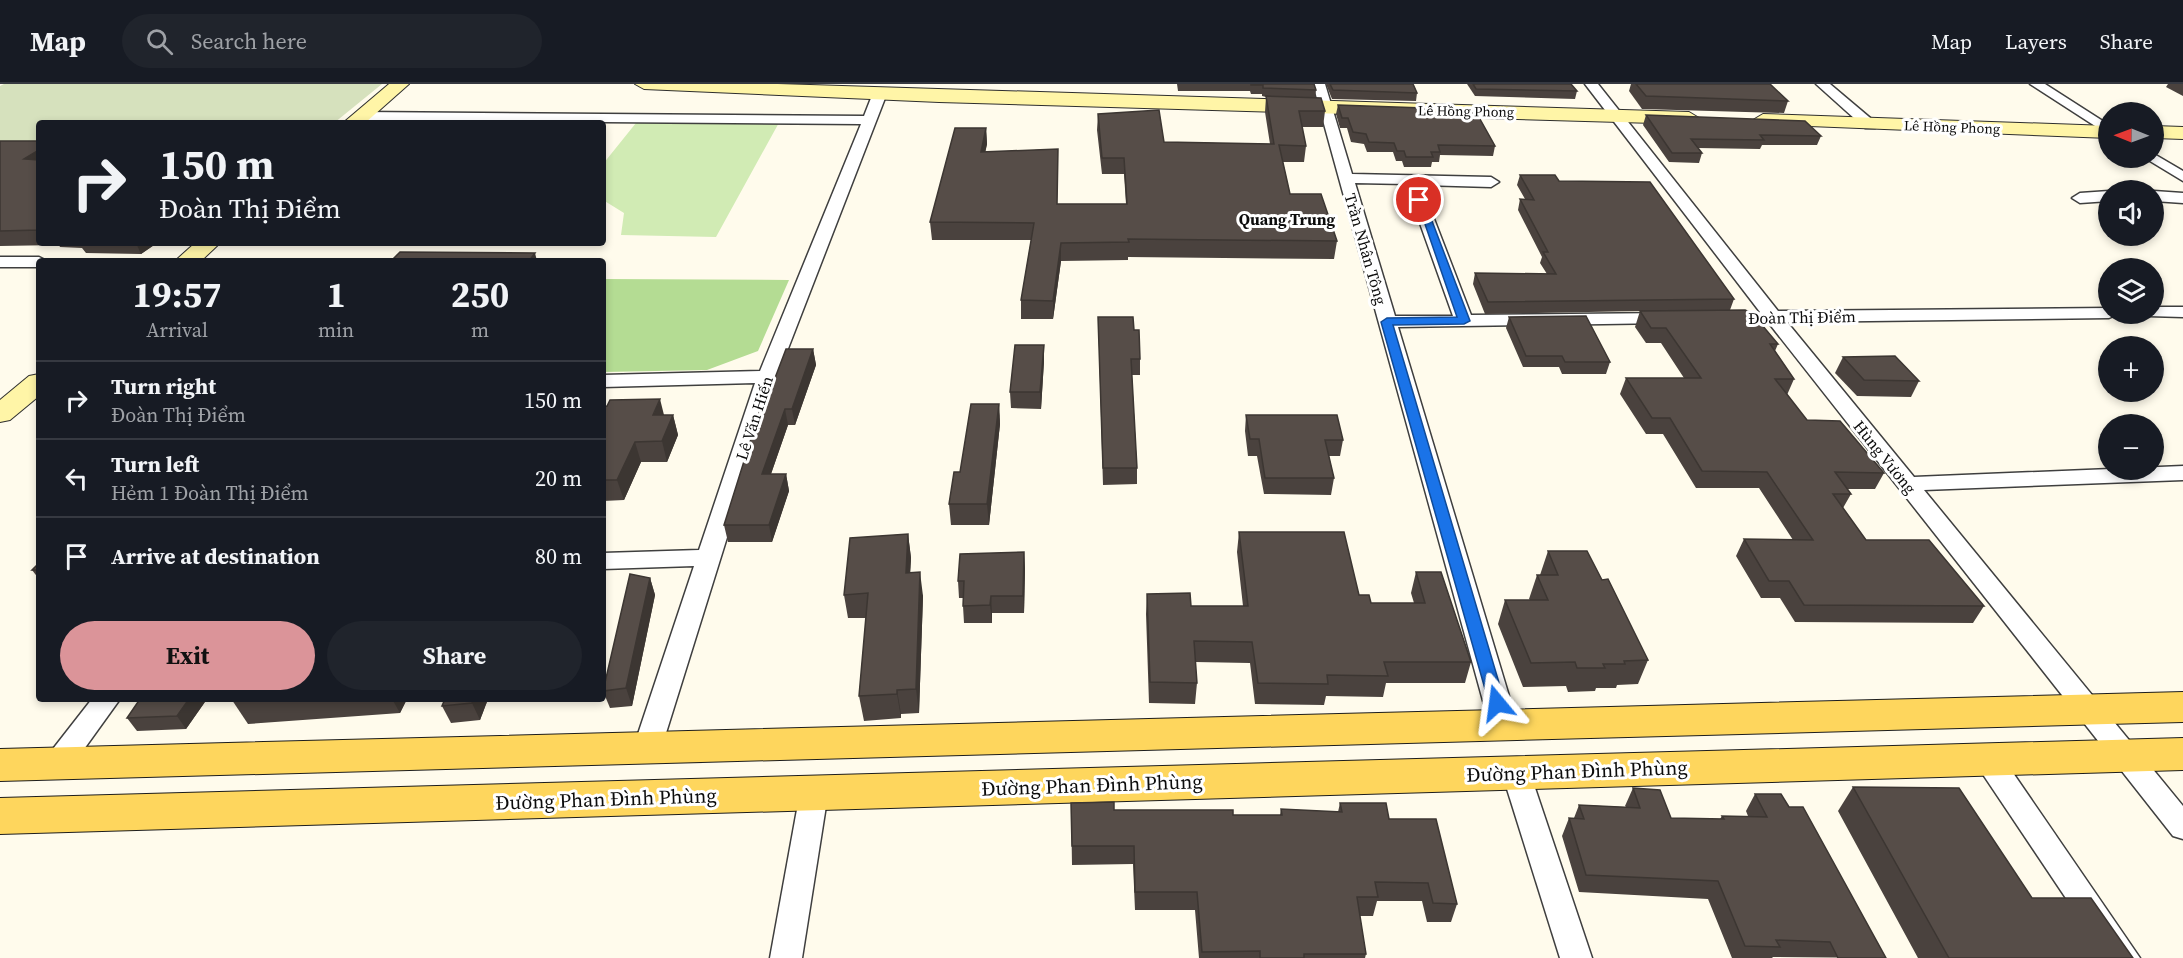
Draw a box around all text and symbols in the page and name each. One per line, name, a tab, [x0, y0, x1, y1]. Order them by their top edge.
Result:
search box	[122, 14, 542, 68]
text: Map	[30, 22, 86, 60]
icon: search	[143, 25, 176, 58]
text: Search here	[191, 26, 307, 56]
text: Map	[1931, 27, 1972, 56]
text: Layers	[2005, 27, 2067, 56]
text: Share	[2100, 27, 2153, 56]
street label: Lê Hồng Phong	[1418, 100, 1514, 122]
north arrow	[2098, 102, 2164, 168]
map controls	[2098, 102, 2164, 480]
street label: Lê Hồng Phong	[1904, 115, 2000, 139]
text: 150 m	[159, 135, 274, 193]
icon: right	[60, 144, 138, 222]
pin	[1393, 174, 1444, 225]
button: sound	[2098, 180, 2164, 246]
icon: arrive	[1402, 183, 1435, 216]
text: Đoàn Thị Điểm	[159, 190, 341, 227]
street label: Trần Nhân Tông	[1340, 191, 1392, 307]
district label: Quang Trung	[1239, 208, 1336, 230]
button: layers	[2098, 258, 2164, 324]
text: 19:57	[133, 270, 221, 319]
text: 1	[326, 270, 346, 319]
text: 250	[451, 270, 509, 319]
street label: Đoàn Thị Điểm	[1748, 305, 1856, 329]
text: Arrival	[146, 316, 208, 344]
text: min	[318, 316, 354, 344]
text: m	[471, 316, 489, 344]
button: +	[2098, 336, 2164, 402]
text: Turn right	[111, 371, 216, 401]
street label: Lê Văn Hiến	[730, 373, 778, 463]
icon: right	[60, 384, 93, 417]
text: 150 m	[524, 385, 582, 415]
text: Đoàn Thị Điểm	[111, 401, 246, 429]
button: −	[2098, 414, 2164, 480]
street label: Hùng Vương	[1849, 416, 1921, 498]
text: Turn left	[111, 449, 199, 479]
icon: left	[60, 462, 93, 495]
text: 20 m	[535, 463, 582, 493]
text: Hẻm 1 Đoàn Thị Điểm	[111, 479, 309, 507]
icon: arrive	[60, 540, 93, 573]
text: Arrive at destination	[111, 541, 320, 571]
text: 80 m	[535, 541, 582, 571]
button: Exit	[60, 621, 315, 690]
button: Share	[327, 621, 582, 690]
position arrow	[1465, 671, 1529, 735]
street label: Đường Phan Đình Phùng	[1466, 753, 1688, 789]
street label: Đường Phan Đình Phùng	[981, 767, 1203, 803]
street label: Đường Phan Đình Phùng	[495, 781, 717, 817]

